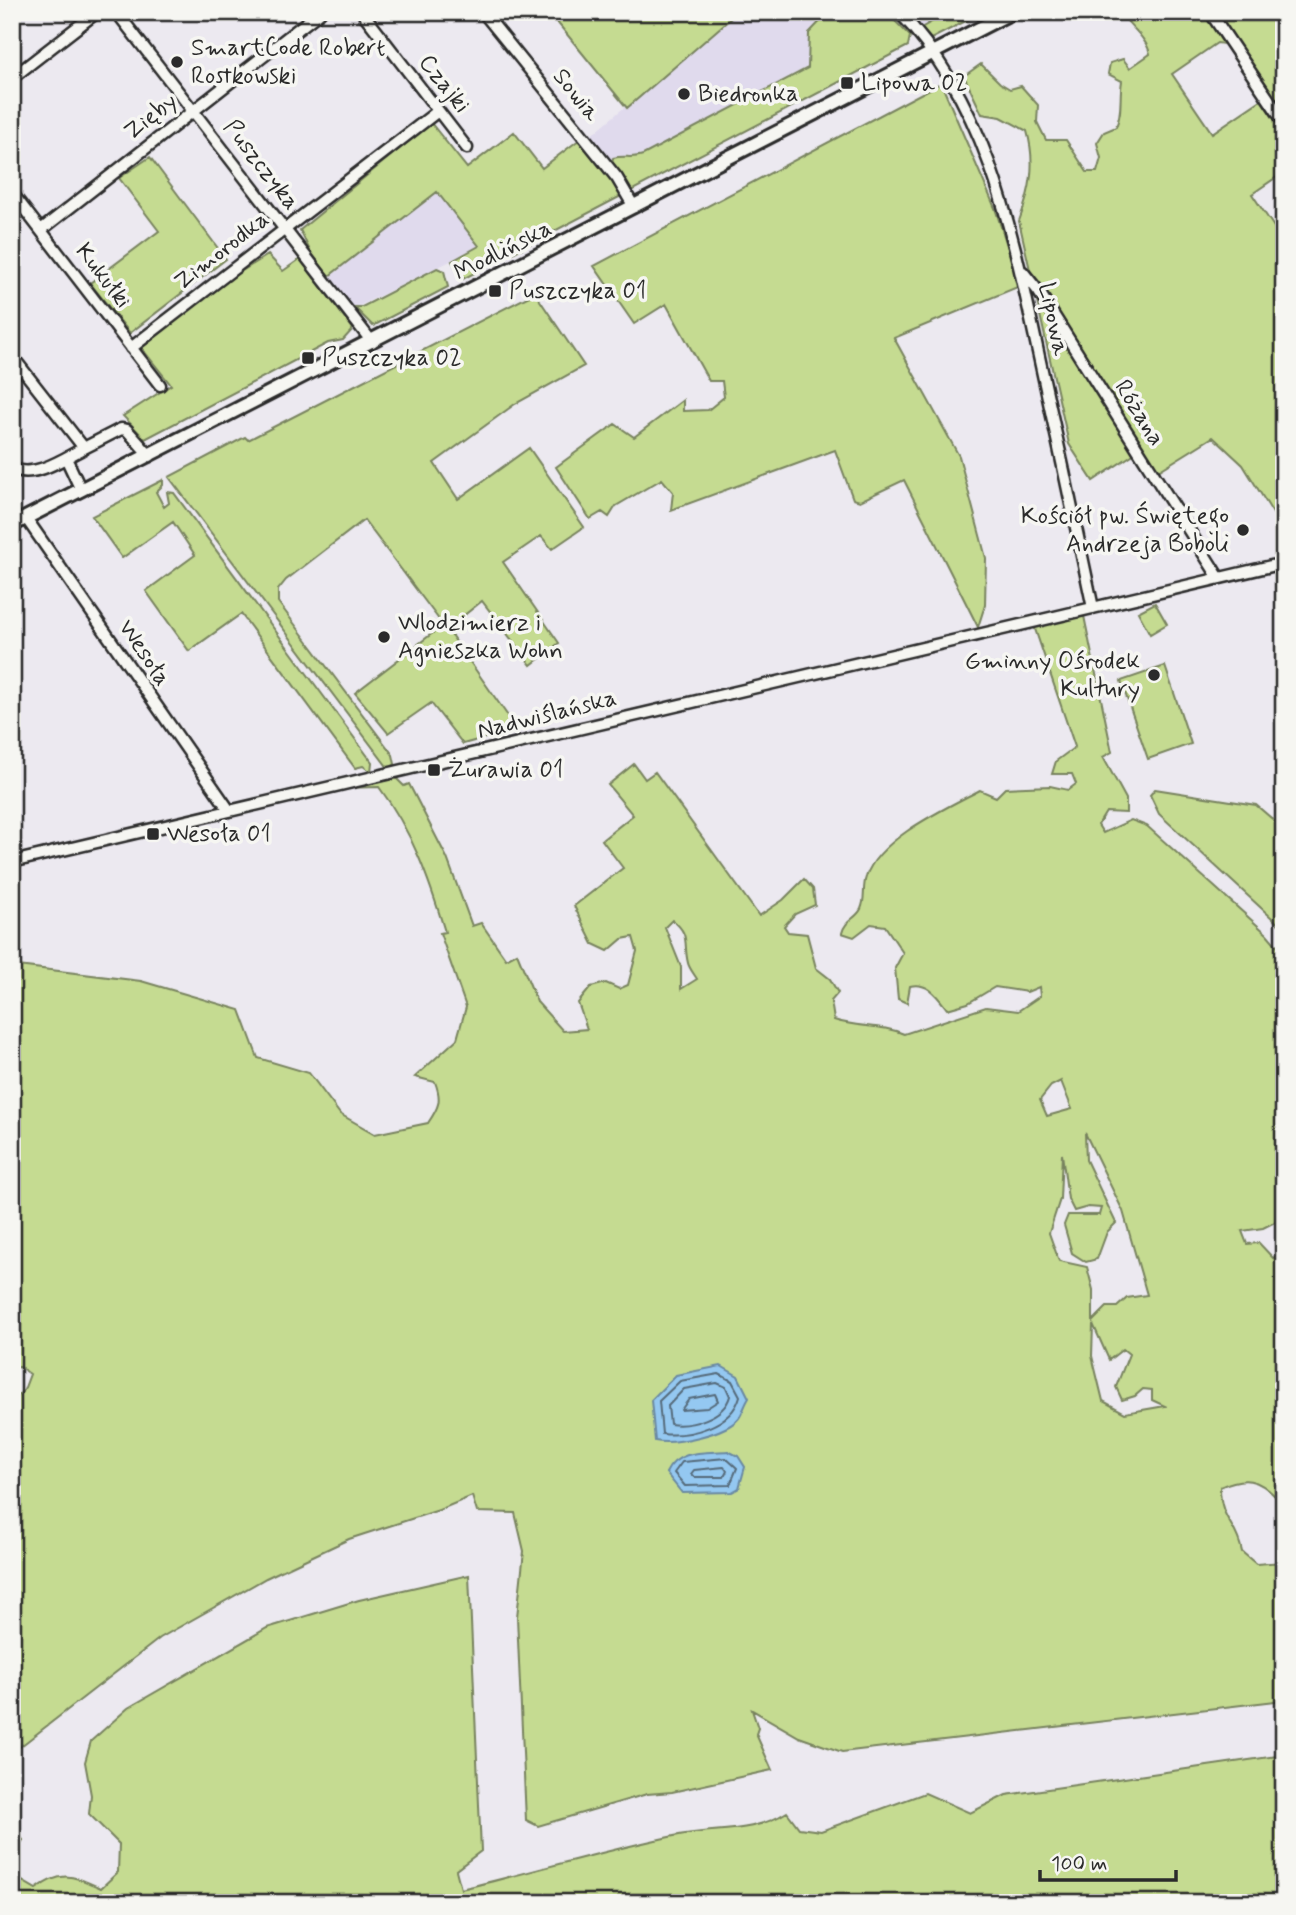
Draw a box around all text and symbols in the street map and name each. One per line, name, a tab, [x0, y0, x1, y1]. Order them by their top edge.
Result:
place label: SmartCode Robert Rostkowski	[191, 33, 385, 92]
street label: Czajki	[411, 48, 477, 120]
marker: SmartCode Robert Rostkowski	[169, 54, 185, 70]
street label: Sowia	[545, 62, 607, 128]
place label: Lipowa 02	[861, 68, 967, 99]
marker: Lipowa 02	[839, 75, 855, 91]
place label: Biedronka	[698, 79, 799, 110]
street label: Zięby	[118, 86, 184, 148]
marker: Biedronka	[676, 86, 692, 102]
street label: Puszczyka	[216, 113, 306, 217]
street label: Zimorodka	[168, 204, 276, 298]
street label: Modlińska	[449, 213, 557, 289]
street label: Kukułki	[68, 237, 138, 315]
place label: Puszczyka 01	[509, 276, 646, 307]
street label: Lipowa	[1030, 280, 1076, 359]
marker: Puszczyka 01	[487, 283, 503, 299]
place label: Puszczyka 02	[322, 343, 462, 374]
marker: Puszczyka 02	[300, 350, 316, 366]
street label: Różana	[1107, 374, 1171, 452]
place label: Kościół pw. Świętego Andrzeja Boboli	[1021, 500, 1229, 560]
marker: Kościół pw. Świętego Andrzeja Boboli	[1235, 522, 1251, 538]
place label: Wlodzimierz i Agnieszka Wohn	[398, 608, 563, 667]
street label: Wesoła	[111, 614, 177, 692]
marker: Wlodzimierz i Agnieszka Wohn	[376, 629, 392, 645]
place label: Gminny Ośrodek Kultury	[965, 646, 1140, 705]
marker: Gminny Ośrodek Kultury	[1146, 667, 1162, 683]
street label: Nadwiślańska	[474, 683, 620, 747]
place label: Żurawia 01	[448, 755, 563, 786]
marker: Żurawia 01	[426, 762, 442, 778]
place label: Wesoła 01	[167, 819, 271, 850]
marker: Wesoła 01	[145, 826, 161, 842]
scale bar	[1040, 1838, 1177, 1882]
text: 100 m	[1051, 1850, 1107, 1878]

